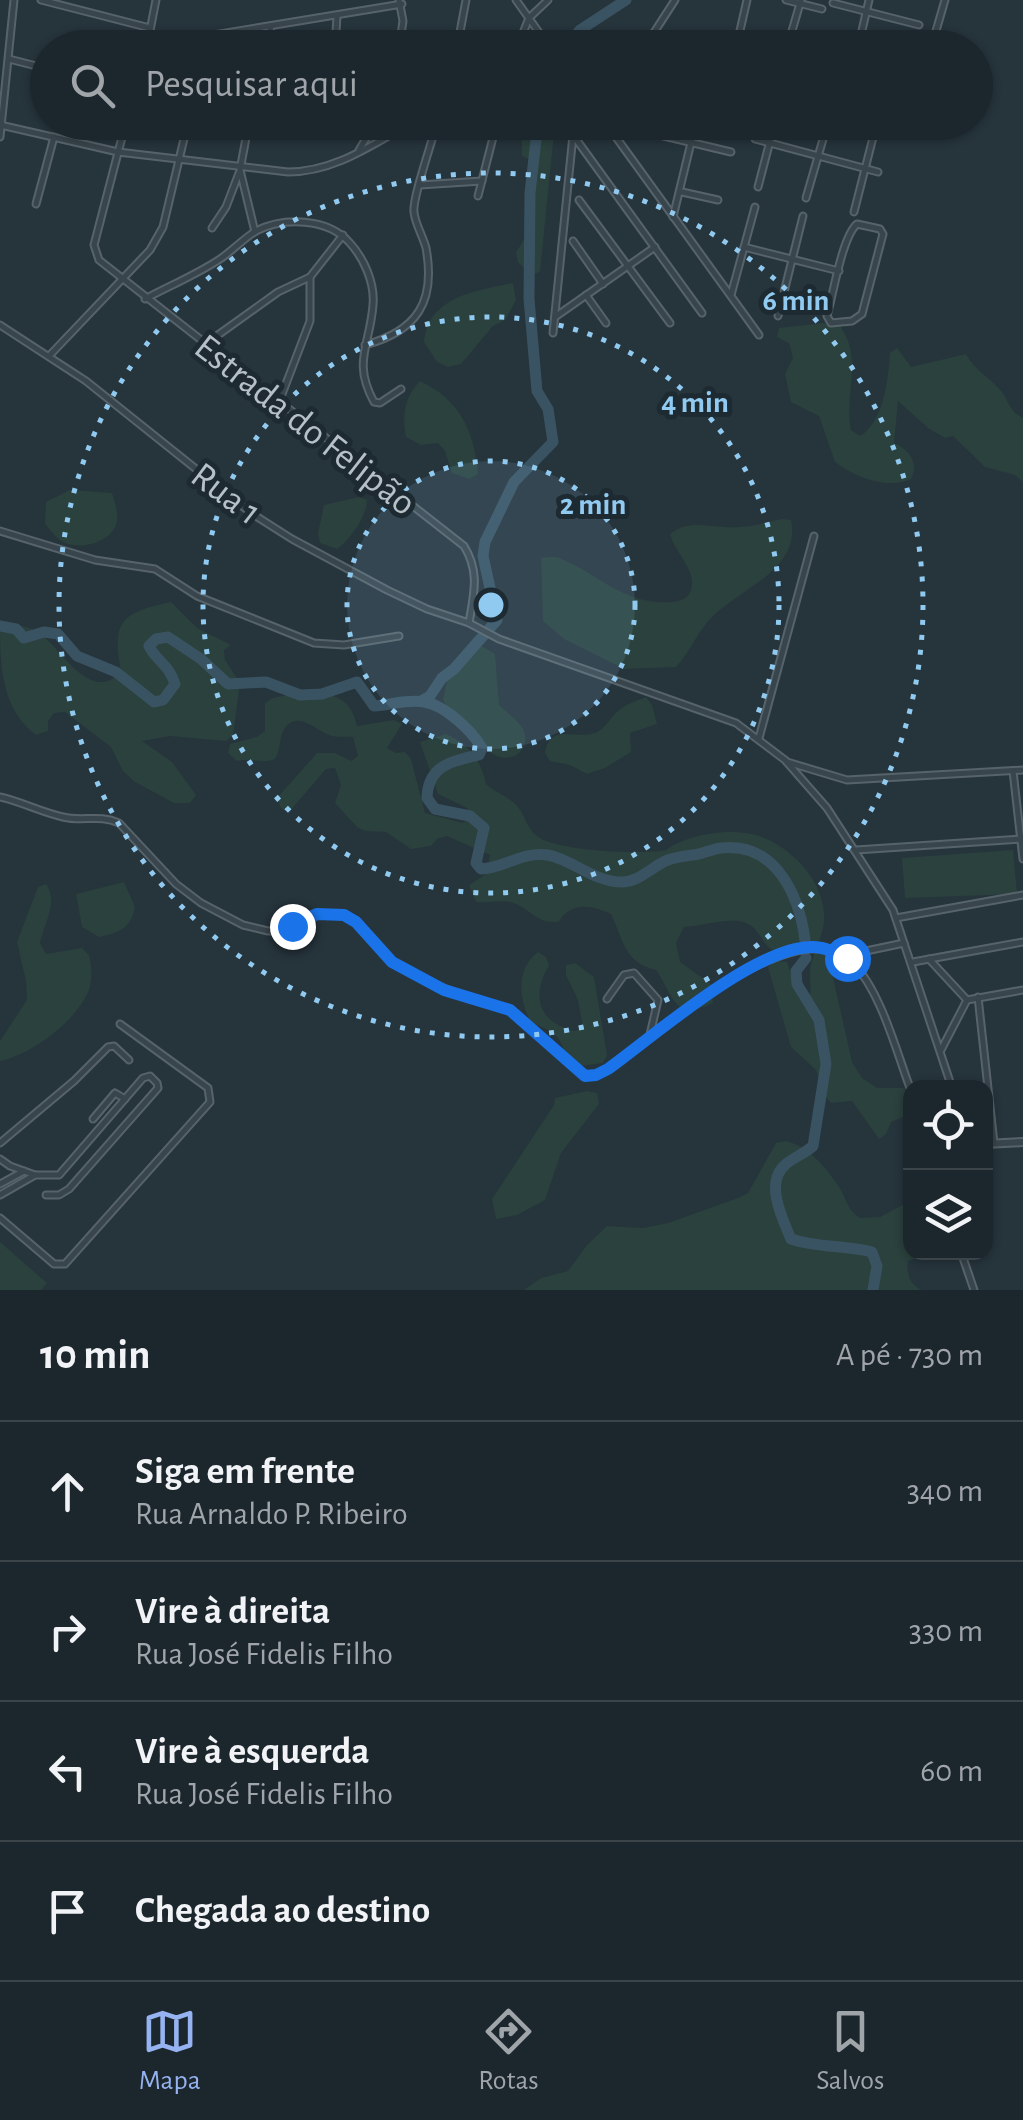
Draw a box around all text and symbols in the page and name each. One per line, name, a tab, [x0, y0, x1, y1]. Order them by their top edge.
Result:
search box	[30, 30, 993, 140]
icon: search	[65, 58, 120, 113]
text: Pesquisar aqui	[145, 66, 358, 104]
text: 6 min	[763, 286, 829, 316]
street label: Estrada do Felipão	[187, 328, 422, 523]
text: 4 min	[661, 388, 729, 418]
street label: Rua 1	[184, 456, 268, 533]
text: 2 min	[560, 490, 626, 520]
centre of rings	[473, 587, 509, 623]
route end	[270, 904, 316, 950]
route start	[825, 936, 871, 982]
map controls	[903, 1080, 993, 1260]
button: locate	[903, 1080, 993, 1170]
button: layers	[903, 1170, 993, 1260]
text: 10 min	[40, 1334, 150, 1376]
text: A pé · 730 m	[836, 1339, 983, 1371]
text: Siga em frente	[135, 1453, 355, 1491]
icon: ahead	[40, 1464, 95, 1519]
text: 340 m	[907, 1475, 983, 1507]
text: Rua Arnaldo P. Ribeiro	[135, 1498, 408, 1530]
text: Vire à direita	[135, 1593, 330, 1631]
icon: right	[40, 1604, 95, 1659]
text: 330 m	[909, 1615, 983, 1647]
text: Rua José Fidelis Filho	[135, 1638, 393, 1670]
text: Vire à esquerda	[135, 1733, 370, 1771]
icon: left	[40, 1744, 95, 1799]
text: 60 m	[920, 1755, 983, 1787]
text: Rua José Fidelis Filho	[135, 1778, 393, 1810]
icon: arrive	[40, 1884, 95, 1939]
text: Chegada ao destino	[135, 1892, 430, 1930]
tab: Mapa	[139, 2004, 201, 2098]
tab: Rotas	[478, 2004, 539, 2098]
tab: Salvos	[816, 2004, 884, 2098]

